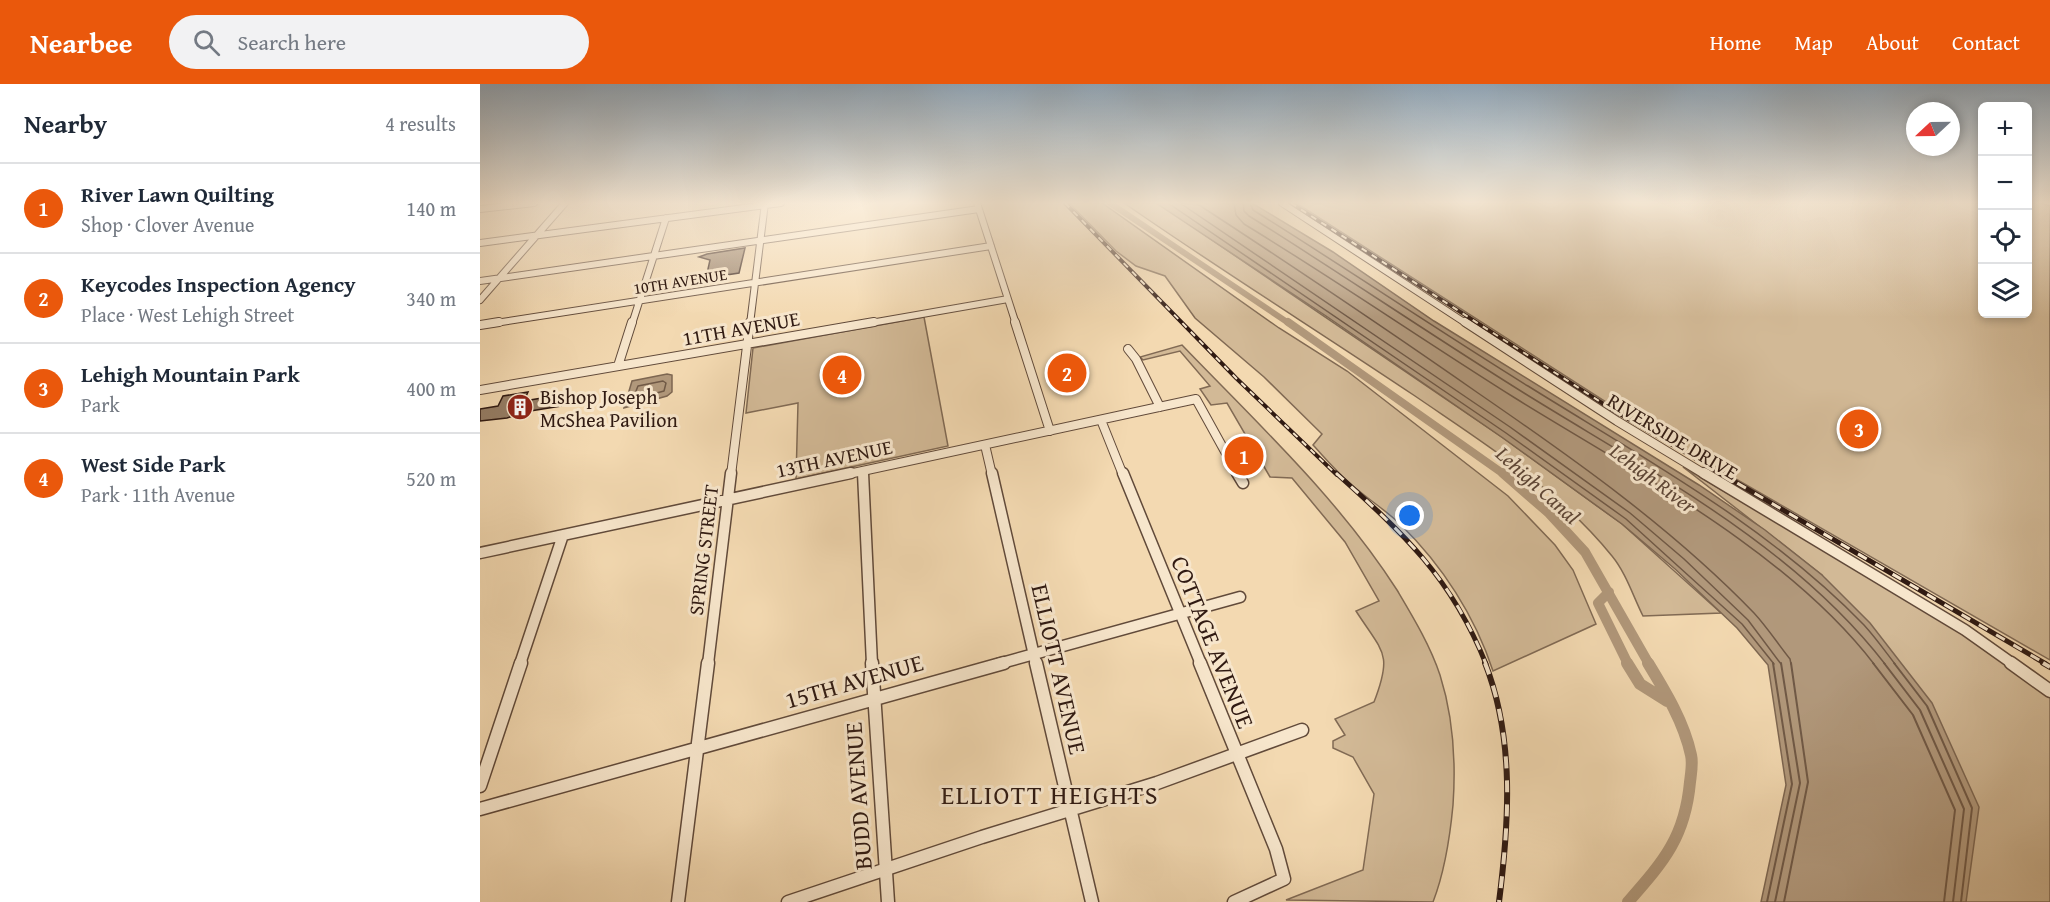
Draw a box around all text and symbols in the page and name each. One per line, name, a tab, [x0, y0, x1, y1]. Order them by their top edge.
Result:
search box	[169, 15, 589, 69]
text: Nearbee	[30, 22, 133, 63]
icon: search	[190, 26, 223, 59]
text: Search here	[238, 26, 346, 58]
text: Home	[1710, 27, 1761, 58]
text: Map	[1794, 27, 1833, 58]
text: About	[1866, 27, 1919, 58]
text: Contact	[1952, 27, 2020, 58]
north arrow	[1906, 102, 1960, 156]
map controls	[1978, 102, 2032, 318]
button: +	[1978, 102, 2032, 156]
text: Nearby	[24, 104, 107, 143]
text: 4 results	[385, 109, 456, 138]
button: −	[1978, 156, 2032, 210]
text: River Lawn Quilting	[81, 178, 274, 210]
text: 1	[38, 194, 49, 223]
text: 140 m	[406, 194, 456, 223]
text: Shop · Clover Avenue	[81, 210, 254, 239]
button: locate	[1978, 210, 2032, 264]
street label: 10TH AVENUE	[631, 262, 729, 300]
button: layers	[1978, 264, 2032, 318]
text: Keycodes Inspection Agency	[81, 268, 356, 300]
text: 2	[38, 284, 49, 313]
text: 340 m	[406, 284, 456, 313]
text: Place · West Lehigh Street	[81, 300, 294, 329]
street label: 11TH AVENUE	[680, 303, 802, 353]
pin: 2	[1048, 350, 1086, 396]
pin: 4	[822, 352, 862, 398]
text: Lehigh Mountain Park	[81, 358, 300, 390]
text: 3	[38, 374, 49, 403]
text: 400 m	[406, 374, 456, 403]
place label: Bishop Joseph McShea Pavilion	[540, 382, 678, 434]
street label: RIVERSIDE DRIVE	[1602, 385, 1744, 487]
text: Park	[81, 390, 120, 419]
building icon: Bishop Joseph McShea Pavilion	[505, 392, 535, 422]
pin: 3	[1840, 406, 1878, 452]
street label: 13TH AVENUE	[773, 432, 895, 484]
pin: 1	[1224, 434, 1263, 478]
water label: Lehigh River	[1603, 435, 1703, 521]
water label: Lehigh Canal	[1488, 438, 1587, 531]
text: West Side Park	[81, 448, 226, 480]
text: 4	[38, 464, 49, 493]
text: 520 m	[406, 464, 456, 493]
text: Park · 11th Avenue	[81, 480, 235, 509]
street label: SPRING STREET	[681, 483, 725, 617]
your location	[1395, 501, 1424, 530]
street label: COTTAGE AVENUE	[1162, 551, 1264, 733]
street label: ELLIOTT AVENUE	[1022, 580, 1096, 758]
street label: 15TH AVENUE	[781, 645, 927, 717]
street label: BUDD AVENUE	[835, 721, 881, 871]
district label: ELLIOTT HEIGHTS	[941, 775, 1159, 814]

